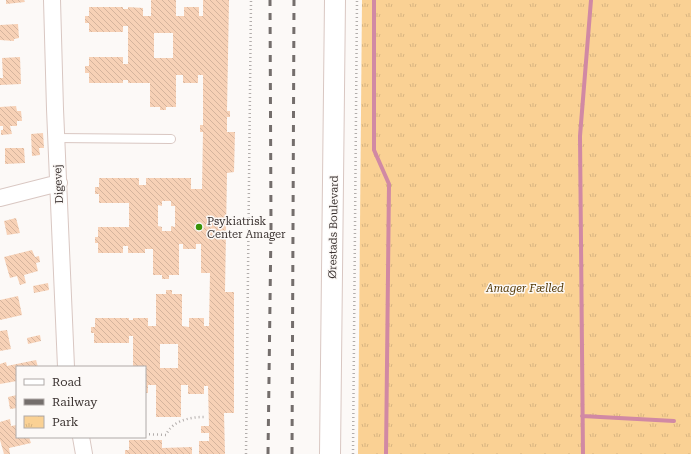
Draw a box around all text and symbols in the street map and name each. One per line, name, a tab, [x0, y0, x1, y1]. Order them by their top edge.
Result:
street label: Digevej	[51, 164, 66, 204]
street label: Ørestads Boulevard	[326, 175, 341, 279]
place label: Psykiatrisk Center Amager	[207, 215, 286, 241]
marker: Psykiatrisk Center Amager	[194, 222, 204, 232]
park label: Amager Fælled	[485, 282, 564, 295]
legend	[16, 366, 146, 438]
text: Road	[52, 375, 82, 389]
text: Railway	[52, 395, 98, 409]
text: Park	[52, 415, 79, 429]

